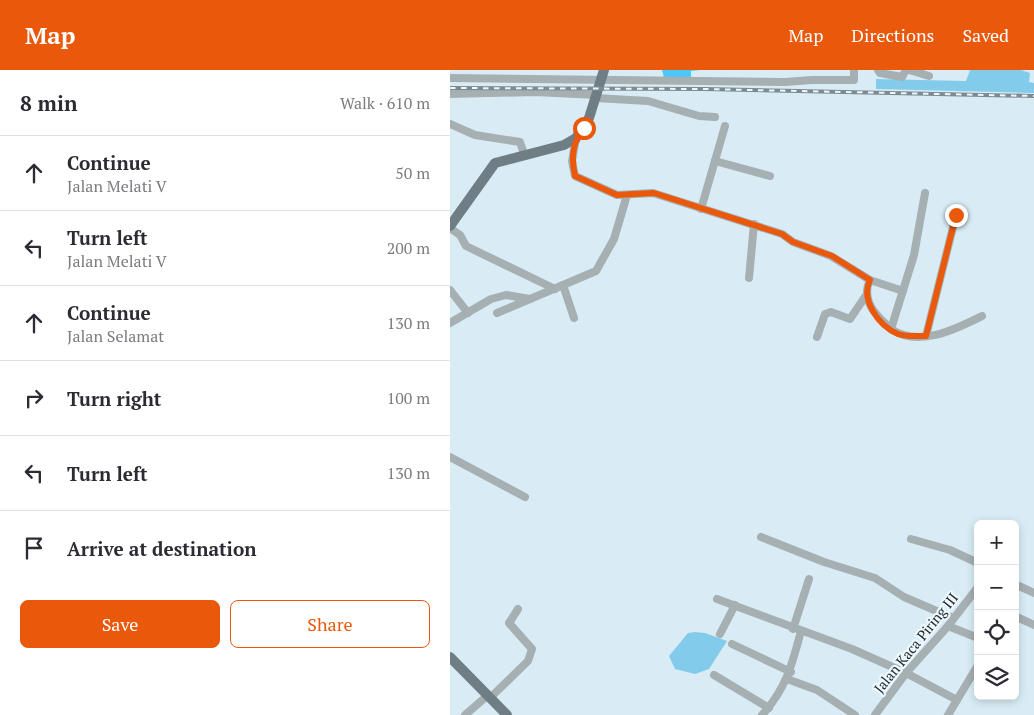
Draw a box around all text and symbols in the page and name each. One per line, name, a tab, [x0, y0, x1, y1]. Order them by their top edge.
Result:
text: Map	[25, 19, 75, 51]
text: Map	[788, 23, 823, 47]
text: Directions	[851, 23, 934, 47]
text: Saved	[962, 23, 1009, 47]
text: 8 min	[20, 89, 77, 117]
text: Walk · 610 m	[340, 92, 430, 114]
route start	[573, 117, 596, 140]
text: Continue	[67, 150, 151, 175]
icon: ahead	[20, 159, 48, 187]
text: 50 m	[395, 162, 430, 184]
text: Jalan Melati V	[67, 175, 167, 197]
route end	[945, 204, 968, 227]
text: Turn left	[67, 225, 148, 250]
icon: left	[20, 234, 48, 262]
text: 200 m	[387, 237, 430, 259]
text: Jalan Melati V	[67, 250, 167, 272]
text: Continue	[67, 300, 151, 325]
icon: ahead	[20, 309, 48, 337]
text: 130 m	[387, 312, 430, 334]
text: Jalan Selamat	[67, 325, 164, 347]
icon: right	[20, 384, 48, 412]
text: Turn right	[67, 386, 161, 411]
text: 100 m	[387, 387, 430, 409]
icon: left	[20, 459, 48, 487]
text: Turn left	[67, 461, 148, 486]
text: 130 m	[387, 462, 430, 484]
map controls	[974, 520, 1019, 700]
button: +	[974, 520, 1019, 565]
icon: arrive	[20, 534, 48, 562]
text: Arrive at destination	[67, 536, 256, 561]
button: −	[974, 565, 1019, 610]
street label: Jalan Kaca Piring III	[869, 588, 962, 697]
button: Save	[20, 600, 220, 648]
button: Share	[230, 600, 430, 648]
button: locate	[974, 610, 1019, 655]
button: layers	[974, 655, 1019, 700]

